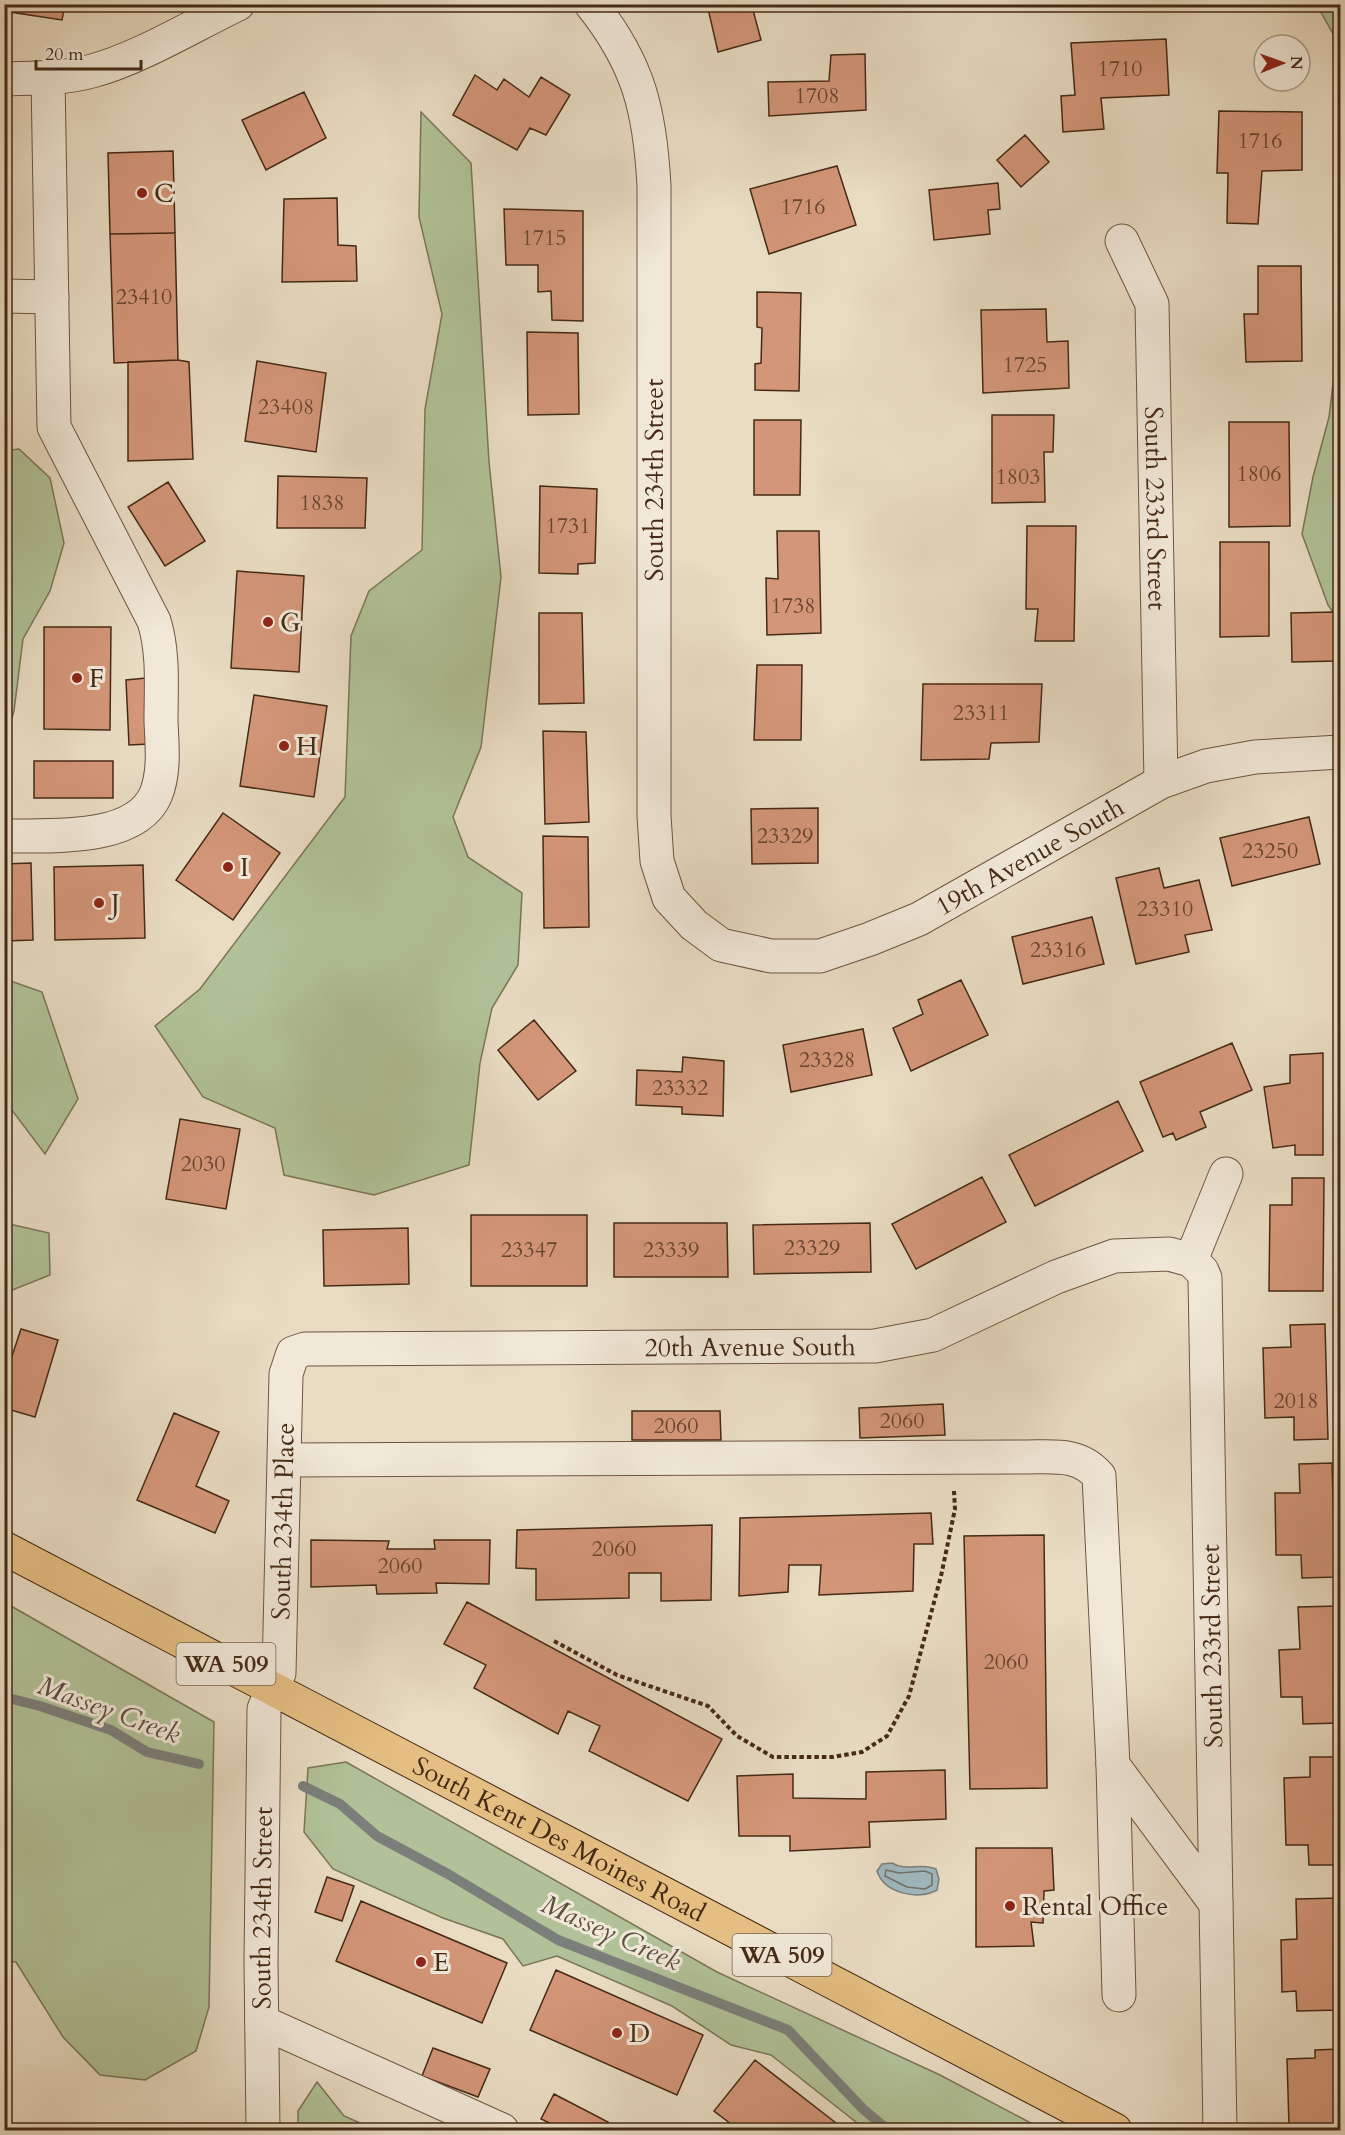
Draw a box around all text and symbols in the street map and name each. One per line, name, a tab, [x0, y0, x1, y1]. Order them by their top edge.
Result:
scale bar	[36, 33, 141, 71]
north arrow	[1252, 33, 1312, 93]
text: 20 m	[45, 42, 84, 67]
house number: 1710	[1097, 54, 1143, 84]
text: N	[1285, 56, 1307, 70]
house number: 1708	[794, 81, 840, 111]
house number: 1716	[1237, 126, 1283, 156]
place label: C	[154, 176, 174, 211]
marker: C	[135, 186, 149, 200]
house number: 1716	[780, 192, 826, 222]
house number: 1715	[521, 223, 567, 253]
house number: 23410	[116, 282, 172, 312]
house number: 1725	[1002, 350, 1048, 380]
street label: South 234th Street	[637, 379, 672, 581]
house number: 23408	[258, 392, 314, 422]
street label: South 233rd Street	[1136, 406, 1175, 610]
house number: 1806	[1236, 459, 1282, 489]
house number: 1803	[995, 462, 1041, 492]
house number: 1838	[299, 488, 345, 518]
house number: 1731	[545, 511, 591, 541]
house number: 1738	[770, 591, 816, 621]
place label: G	[280, 605, 301, 640]
marker: G	[261, 615, 275, 629]
place label: F	[89, 661, 104, 696]
marker: F	[70, 671, 84, 685]
house number: 23311	[953, 698, 1009, 728]
place label: H	[296, 729, 318, 764]
marker: H	[277, 739, 291, 753]
street label: 19th Avenue South	[929, 789, 1130, 924]
house number: 23329	[757, 821, 813, 851]
house number: 23250	[1242, 836, 1298, 866]
place label: I	[240, 850, 249, 885]
marker: I	[221, 860, 235, 874]
place label: J	[107, 886, 120, 921]
house number: 23310	[1137, 894, 1193, 924]
marker: J	[92, 896, 106, 910]
house number: 23316	[1030, 935, 1086, 965]
house number: 23328	[799, 1045, 855, 1075]
house number: 23332	[652, 1073, 708, 1103]
house number: 2030	[180, 1149, 226, 1179]
house number: 23329	[784, 1233, 840, 1263]
house number: 23347	[501, 1235, 557, 1265]
house number: 23339	[643, 1235, 699, 1265]
street label: 20th Avenue South	[644, 1329, 856, 1365]
house number: 2018	[1273, 1386, 1319, 1416]
house number: 2060	[879, 1406, 925, 1436]
house number: 2060	[653, 1411, 699, 1441]
street label: South 234th Place	[263, 1422, 302, 1620]
house number: 2060	[591, 1534, 637, 1564]
street label: South 233rd Street	[1193, 1544, 1231, 1748]
house number: 2060	[377, 1551, 423, 1581]
road number: WA 509	[176, 1643, 276, 1685]
house number: 2060	[983, 1647, 1029, 1677]
water label: Massey Creek	[33, 1667, 186, 1753]
street label: South Kent Des Moines Road	[407, 1748, 712, 1930]
street label: South 234th Street	[243, 1806, 280, 2010]
water label: Massey Creek	[535, 1886, 687, 1980]
place label: Rental Office	[1022, 1889, 1168, 1924]
marker: Rental Office	[1003, 1899, 1017, 1913]
road number: WA 509	[732, 1934, 832, 1976]
place label: E	[433, 1945, 449, 1980]
marker: E	[414, 1955, 428, 1969]
place label: D	[629, 2016, 650, 2051]
marker: D	[610, 2026, 624, 2040]

